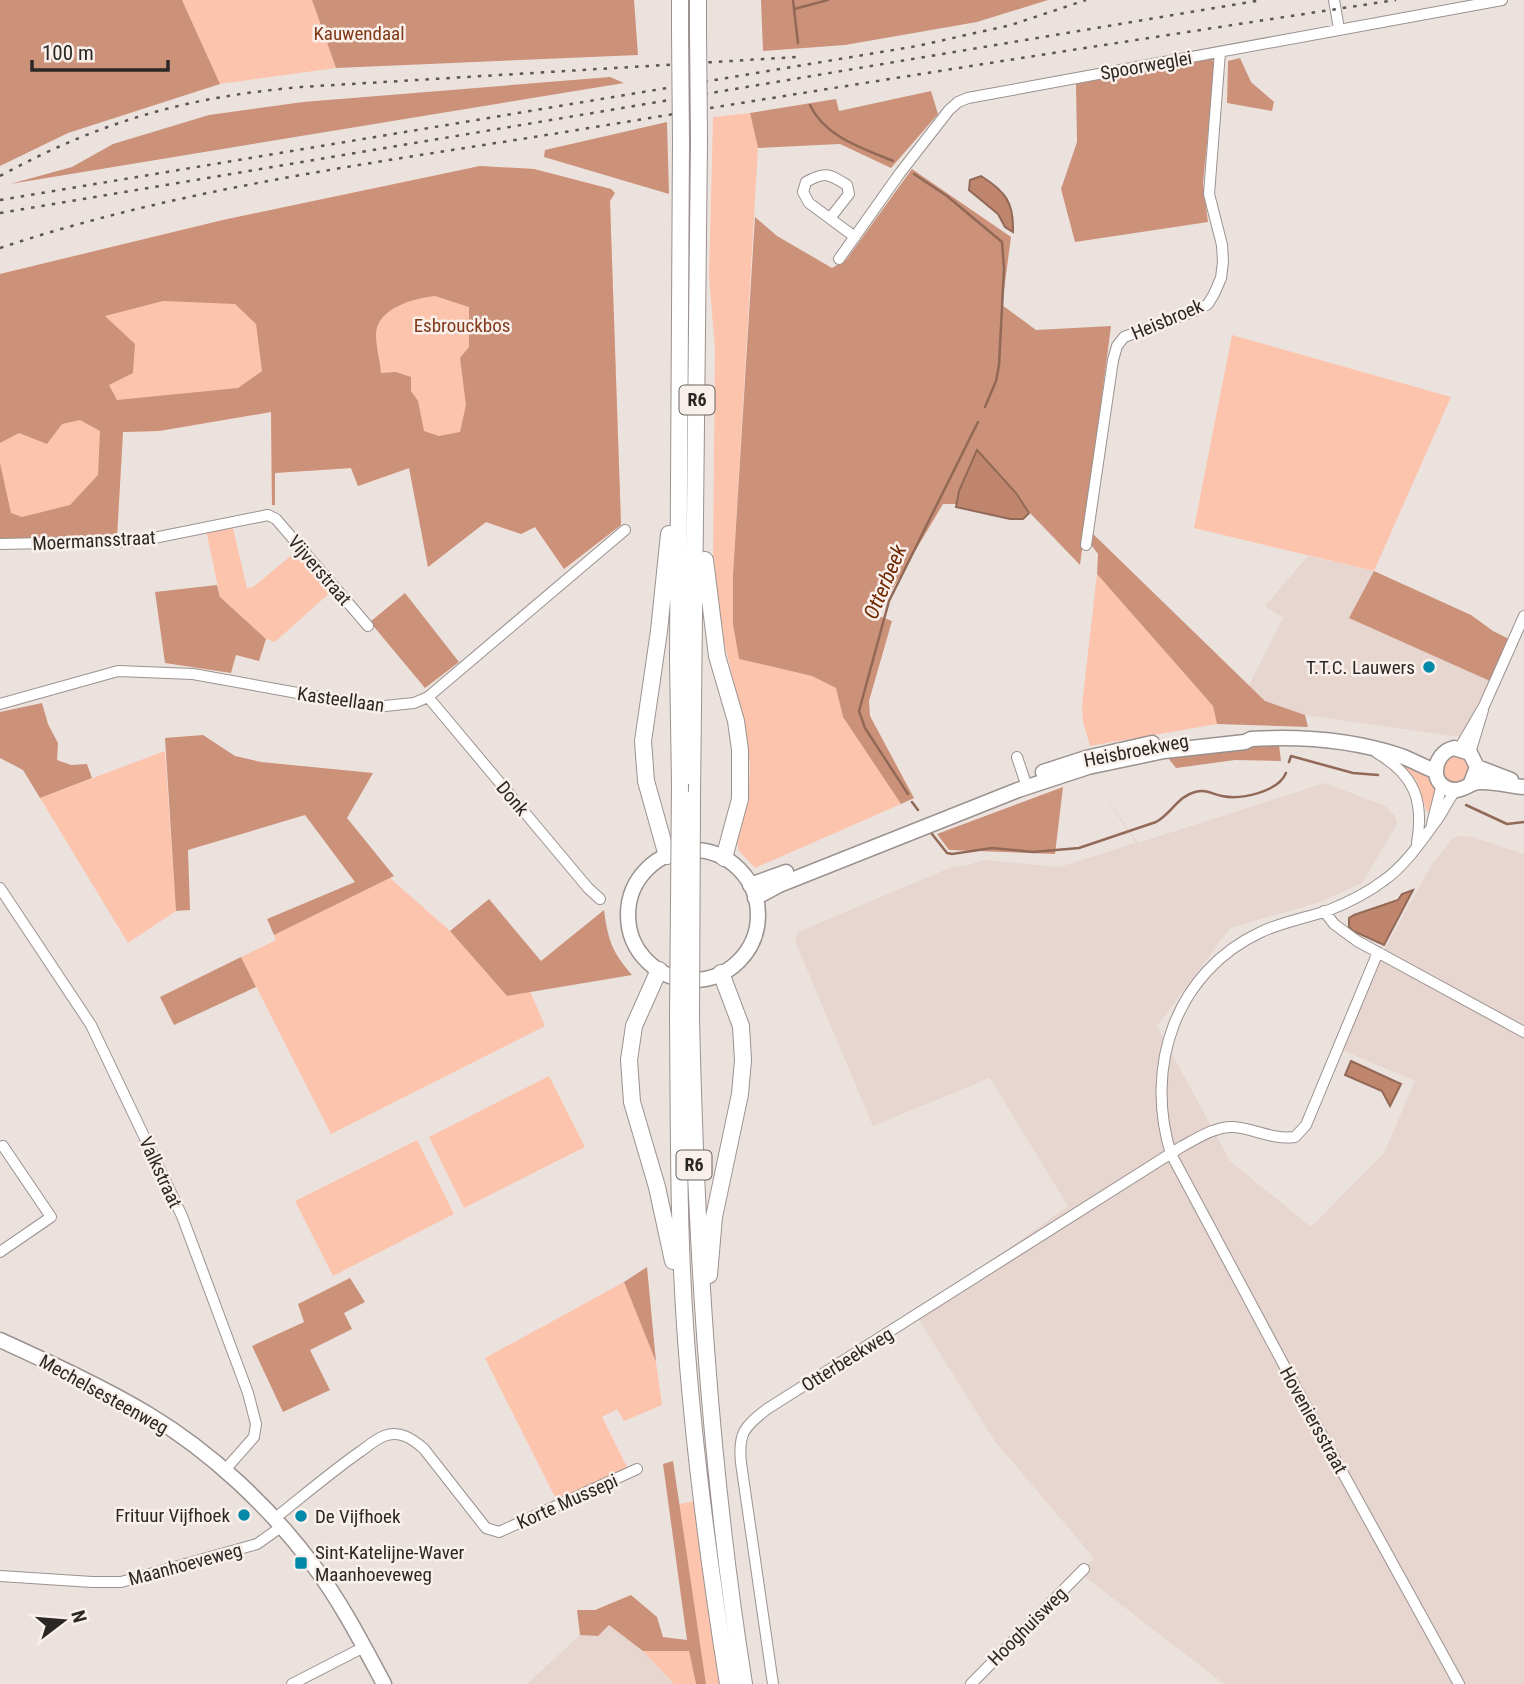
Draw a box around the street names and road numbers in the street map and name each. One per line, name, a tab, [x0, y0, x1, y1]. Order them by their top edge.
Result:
street label: Spoorweglei	[1099, 46, 1194, 85]
street label: Heisbroek	[1128, 294, 1207, 345]
road number: R6	[680, 386, 714, 414]
street label: Moermansstraat	[32, 526, 156, 555]
street label: Vijverstraat	[283, 531, 356, 610]
street label: Kasteellaan	[296, 682, 386, 717]
street label: Heisbroekweg	[1082, 729, 1190, 772]
street label: Donk	[492, 776, 534, 821]
street label: Valkstraat	[134, 1133, 187, 1211]
road number: R6	[676, 1150, 712, 1180]
street label: Otterbeekweg	[797, 1322, 897, 1397]
street label: Mechelsesteenweg	[35, 1349, 172, 1439]
street label: Hoveniersstraat	[1275, 1363, 1352, 1478]
street label: Korte Mussepi	[513, 1469, 621, 1534]
street label: Maanhoeveweg	[126, 1538, 245, 1591]
street label: Hooghuisweg	[983, 1582, 1072, 1671]

